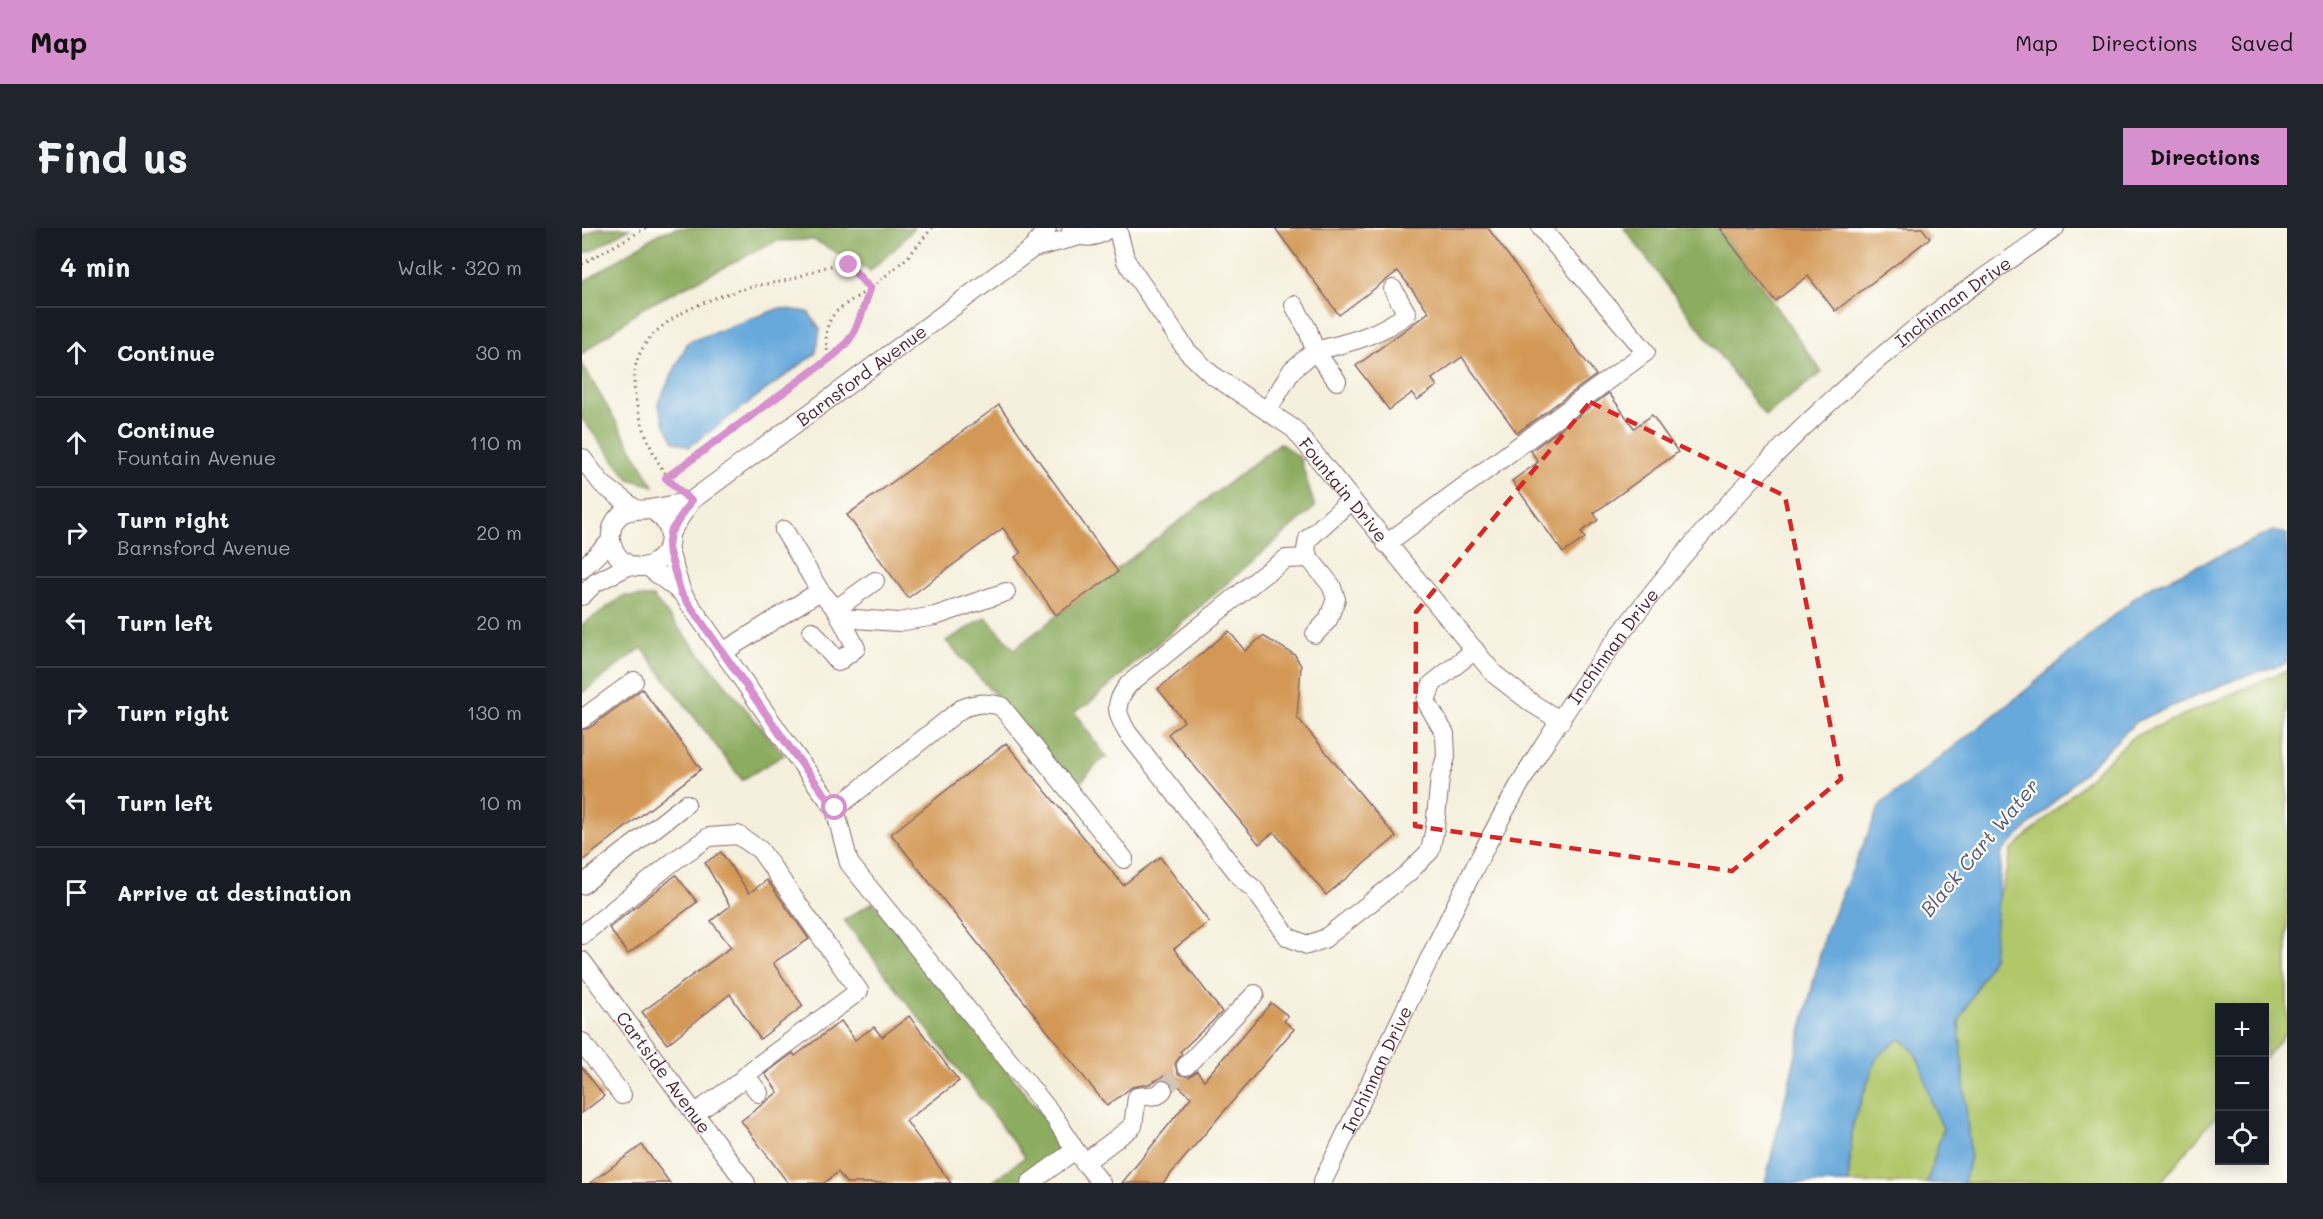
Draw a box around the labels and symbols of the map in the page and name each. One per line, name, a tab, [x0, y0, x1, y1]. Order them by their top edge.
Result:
route end	[835, 251, 861, 277]
street label: Inchinnan Drive	[1890, 251, 2016, 352]
street label: Barnsford Avenue	[791, 319, 931, 431]
street label: Fountain Drive	[1294, 432, 1393, 547]
street label: Inchinnan Drive	[1562, 583, 1664, 709]
water label: Black Cart Water	[1914, 773, 2044, 921]
route start	[821, 794, 847, 820]
street label: Inchinnan Drive	[1336, 1002, 1417, 1137]
street label: Cartside Avenue	[611, 1006, 717, 1138]

